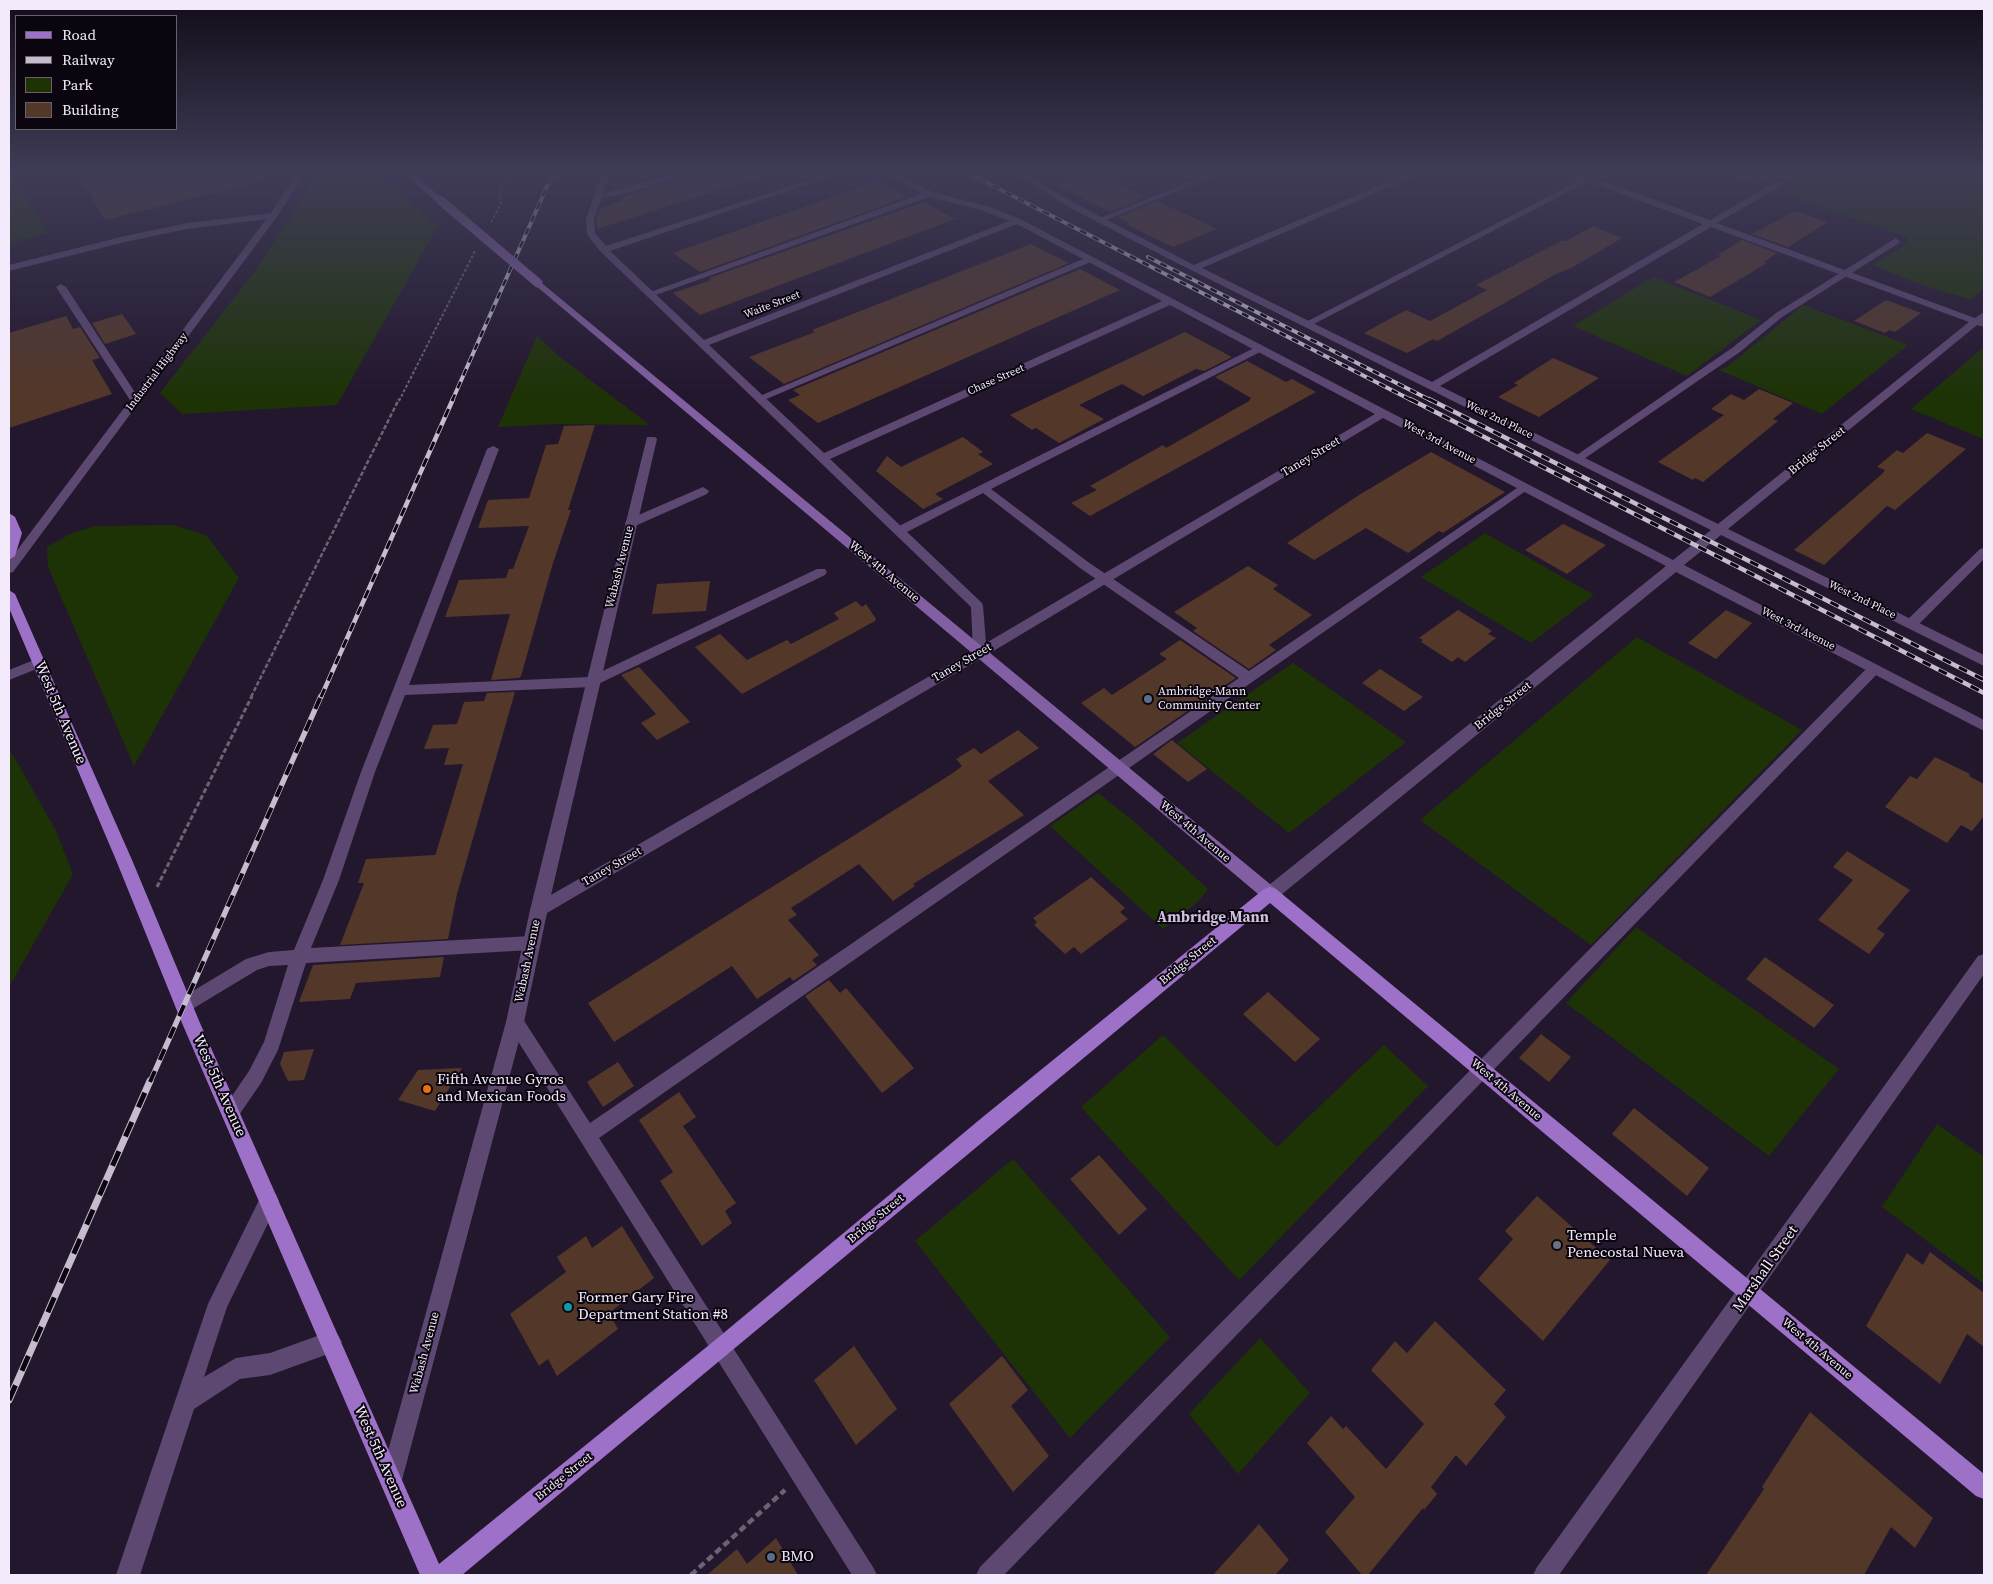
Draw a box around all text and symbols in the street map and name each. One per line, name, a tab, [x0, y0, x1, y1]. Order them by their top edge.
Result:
legend	[15, 15, 178, 130]
text: Road	[62, 24, 96, 45]
text: Railway	[62, 49, 115, 70]
text: Park	[62, 74, 93, 95]
text: Building	[62, 99, 119, 120]
street label: Waite Street	[742, 288, 802, 322]
street label: Industrial Highway	[123, 330, 191, 414]
street label: Chase Street	[966, 362, 1026, 398]
street label: West 2nd Place	[1463, 398, 1535, 442]
street label: West 3rd Avenue	[1400, 417, 1478, 467]
street label: Bridge Street	[1786, 424, 1848, 478]
street label: Taney Street	[1279, 434, 1343, 480]
street label: Wabash Avenue	[603, 524, 637, 610]
street label: West 4th Avenue	[846, 538, 922, 606]
street label: West 2nd Place	[1826, 578, 1898, 622]
street label: West 3rd Avenue	[1759, 605, 1837, 653]
street label: Taney Street	[930, 640, 994, 686]
street label: West 5th Avenue	[30, 659, 90, 767]
street label: Bridge Street	[1472, 679, 1534, 733]
place label: Ambridge-Mann Community Center	[1158, 685, 1260, 713]
marker: Ambridge-Mann Community Center	[1142, 693, 1154, 705]
street label: West 4th Avenue	[1157, 798, 1233, 866]
street label: Taney Street	[580, 844, 644, 890]
district label: Ambridge Mann	[1157, 909, 1269, 927]
street label: Wabash Avenue	[512, 918, 544, 1004]
street label: Bridge Street	[1157, 934, 1219, 988]
street label: West 5th Avenue	[188, 1032, 250, 1140]
street label: West 4th Avenue	[1468, 1056, 1544, 1124]
place label: Fifth Avenue Gyros and Mexican Foods	[437, 1071, 566, 1106]
marker: Fifth Avenue Gyros and Mexican Foods	[421, 1083, 433, 1095]
street label: Bridge Street	[845, 1191, 907, 1247]
street label: Marshall Street	[1730, 1222, 1802, 1316]
place label: Temple Penecostal Nueva	[1567, 1227, 1684, 1262]
marker: Temple Penecostal Nueva	[1551, 1239, 1563, 1251]
place label: Former Gary Fire Department Station #8	[578, 1289, 728, 1324]
marker: Former Gary Fire Department Station #8	[562, 1301, 574, 1313]
street label: Wabash Avenue	[407, 1310, 443, 1396]
street label: West 4th Avenue	[1779, 1315, 1855, 1383]
street label: West 5th Avenue	[349, 1403, 411, 1511]
street label: Bridge Street	[533, 1450, 595, 1504]
place label: BMO	[781, 1548, 814, 1566]
marker: BMO	[765, 1551, 777, 1563]

